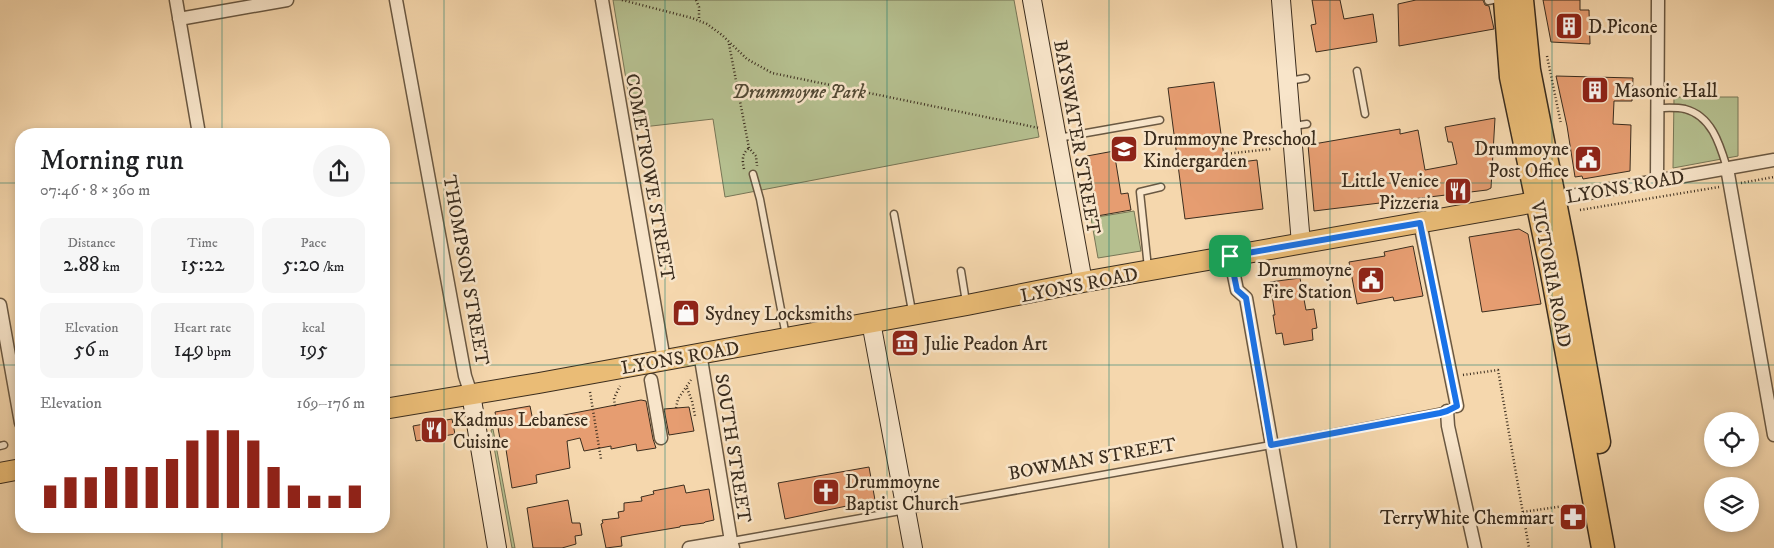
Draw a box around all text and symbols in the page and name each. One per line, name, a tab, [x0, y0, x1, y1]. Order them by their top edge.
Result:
building icon: D.Picone	[1554, 11, 1584, 41]
place label: D.Picone	[1588, 16, 1658, 39]
street label: BAYSWATER STREET	[1048, 38, 1105, 237]
street label: COMETROWE STREET	[620, 72, 679, 283]
building icon: Masonic Hall	[1580, 75, 1610, 105]
place label: Masonic Hall	[1614, 80, 1718, 103]
park label: Drummoyne Park	[732, 81, 866, 104]
place label: Drummoyne Preschool Kindergarden	[1143, 128, 1317, 173]
school or university icon: Drummoyne Preschool Kindergarden	[1109, 134, 1139, 164]
place label: Drummoyne Post Office	[1474, 138, 1569, 183]
text: Morning run	[40, 143, 184, 178]
public building icon: Drummoyne Post Office	[1573, 144, 1603, 174]
button: share	[313, 145, 365, 197]
street label: LYONS ROAD	[1564, 166, 1686, 209]
place label: Little Venice Pizzeria	[1341, 170, 1439, 215]
street label: THOMPSON STREET	[437, 173, 494, 368]
restaurant icon: Little Venice Pizzeria	[1443, 176, 1473, 206]
text: 07:46 · 8 × 360 m	[40, 180, 150, 200]
street label: VICTORIA ROAD	[1525, 198, 1576, 349]
text: Distance	[67, 234, 116, 252]
text: Time	[187, 234, 218, 252]
text: Pace	[301, 234, 326, 252]
pin	[1209, 235, 1251, 277]
icon: arrive	[1216, 242, 1244, 270]
text: 2.88	[63, 252, 100, 278]
text: 15:22	[180, 252, 225, 278]
text: 5:20	[283, 252, 320, 278]
text: km	[100, 258, 120, 276]
text: /km	[320, 258, 344, 276]
place label: Drummoyne Fire Station	[1257, 259, 1352, 304]
street label: LYONS ROAD	[1018, 263, 1140, 308]
public building icon: Drummoyne Fire Station	[1356, 265, 1386, 295]
shop icon: Sydney Locksmiths	[671, 298, 701, 328]
place label: Sydney Locksmiths	[705, 303, 852, 326]
text: Elevation	[64, 319, 119, 337]
text: Heart rate	[174, 319, 231, 337]
text: kcal	[302, 319, 325, 337]
museum icon: Julie Peadon Art	[890, 328, 920, 358]
place label: Julie Peadon Art	[922, 333, 1048, 356]
text: 56	[74, 337, 95, 363]
text: 149	[174, 337, 204, 363]
text: 195	[299, 337, 328, 363]
street label: LYONS ROAD	[619, 337, 741, 380]
text: m	[95, 343, 109, 361]
text: bpm	[204, 343, 231, 361]
street label: SOUTH STREET	[709, 372, 756, 525]
text: Elevation	[40, 393, 102, 413]
text: 169–176 m	[296, 393, 365, 413]
place label: Kadmus Lebanese Cuisine	[453, 409, 588, 454]
map controls	[1704, 412, 1759, 532]
button: locate	[1704, 412, 1759, 467]
restaurant icon: Kadmus Lebanese Cuisine	[419, 415, 449, 445]
street label: BOWMAN STREET	[1007, 433, 1179, 486]
place label: Drummoyne Baptist Church	[845, 471, 959, 516]
church icon: Drummoyne Baptist Church	[811, 477, 841, 507]
button: layers	[1704, 477, 1759, 532]
pharmacy icon: TerryWhite Chemmart	[1558, 502, 1588, 532]
place label: TerryWhite Chemmart	[1380, 507, 1554, 530]

